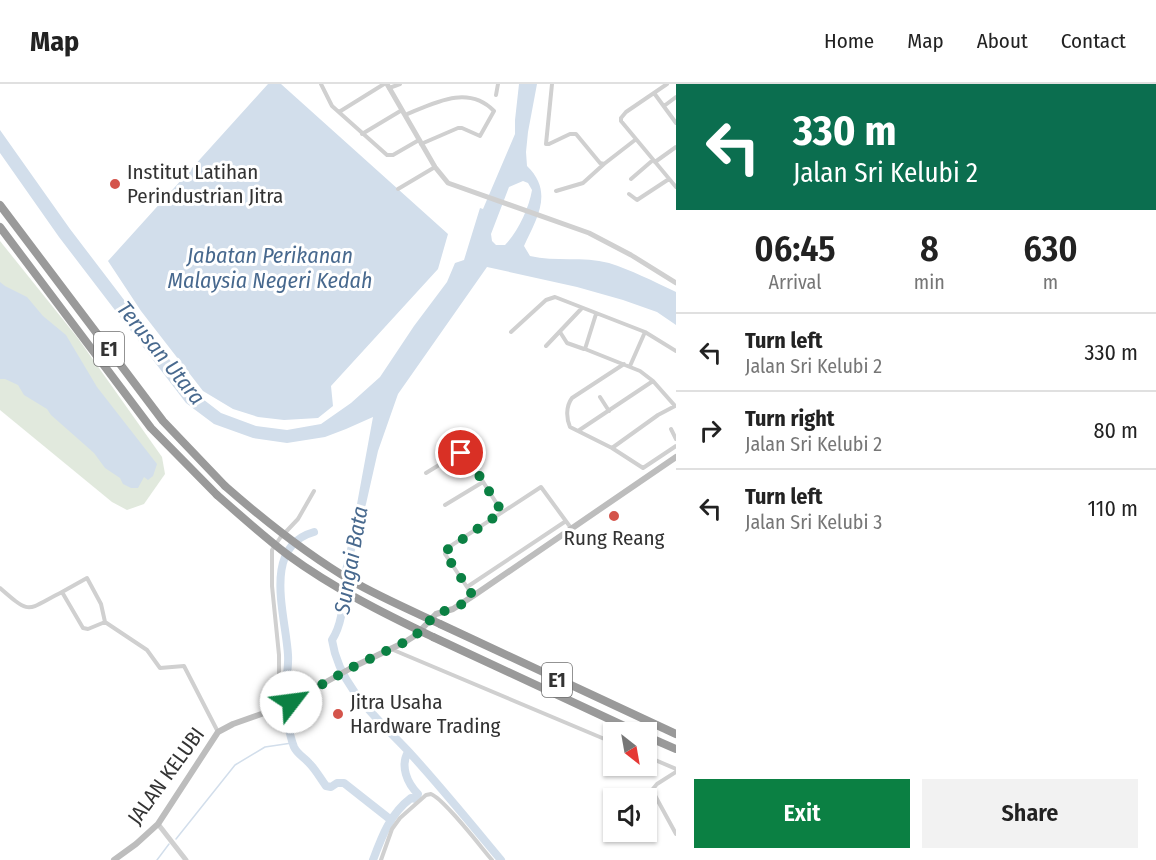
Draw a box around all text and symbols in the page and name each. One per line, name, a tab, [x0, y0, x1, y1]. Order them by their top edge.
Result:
text: Map	[30, 25, 79, 58]
text: Home	[824, 28, 874, 54]
text: Map	[907, 28, 944, 54]
text: About	[977, 28, 1028, 54]
text: Contact	[1061, 28, 1126, 54]
text: 330 m	[793, 106, 896, 156]
icon: left	[694, 108, 772, 186]
text: Jalan Sri Kelubi 2	[793, 157, 978, 189]
place label: Institut Latihan Perindustrian Jitra	[127, 159, 283, 209]
marker: Institut Latihan Perindustrian Jitra	[108, 177, 122, 191]
text: 06:45	[754, 227, 836, 271]
text: 8	[920, 227, 939, 271]
text: 630	[1023, 227, 1078, 271]
water label: Jabatan Perikanan Malaysia Negeri Kedah	[167, 242, 373, 294]
text: Arrival	[768, 270, 821, 294]
text: min	[914, 270, 945, 294]
text: m	[1043, 270, 1058, 294]
water label: Terusan Utara	[111, 296, 211, 410]
text: Turn left	[745, 327, 823, 354]
road number: E1	[94, 332, 124, 366]
icon: left	[694, 336, 727, 369]
text: 330 m	[1085, 339, 1138, 366]
text: Jalan Sri Kelubi 2	[745, 354, 882, 378]
text: Turn right	[745, 405, 834, 432]
icon: right	[694, 414, 727, 447]
text: 80 m	[1093, 417, 1138, 444]
pin	[435, 427, 486, 478]
text: Jalan Sri Kelubi 2	[745, 432, 882, 456]
icon: arrive	[444, 436, 477, 469]
text: Turn left	[745, 483, 823, 510]
icon: left	[694, 492, 727, 525]
text: 110 m	[1088, 495, 1138, 522]
water label: Sungai Bata	[328, 504, 374, 617]
marker: Rung Reang	[607, 509, 621, 523]
text: Jalan Sri Kelubi 3	[745, 510, 882, 534]
place label: Rung Reang	[564, 525, 665, 551]
road number: E1	[542, 663, 572, 697]
position arrow	[259, 670, 323, 734]
place label: Jitra Usaha Hardware Trading	[350, 689, 501, 739]
marker: Jitra Usaha Hardware Trading	[331, 707, 345, 721]
street label: JALAN KELUBI	[122, 722, 210, 830]
north arrow	[603, 722, 657, 776]
map controls	[603, 722, 657, 842]
button: Exit	[694, 779, 910, 848]
button: Share	[922, 779, 1138, 848]
button: sound	[603, 788, 657, 842]

